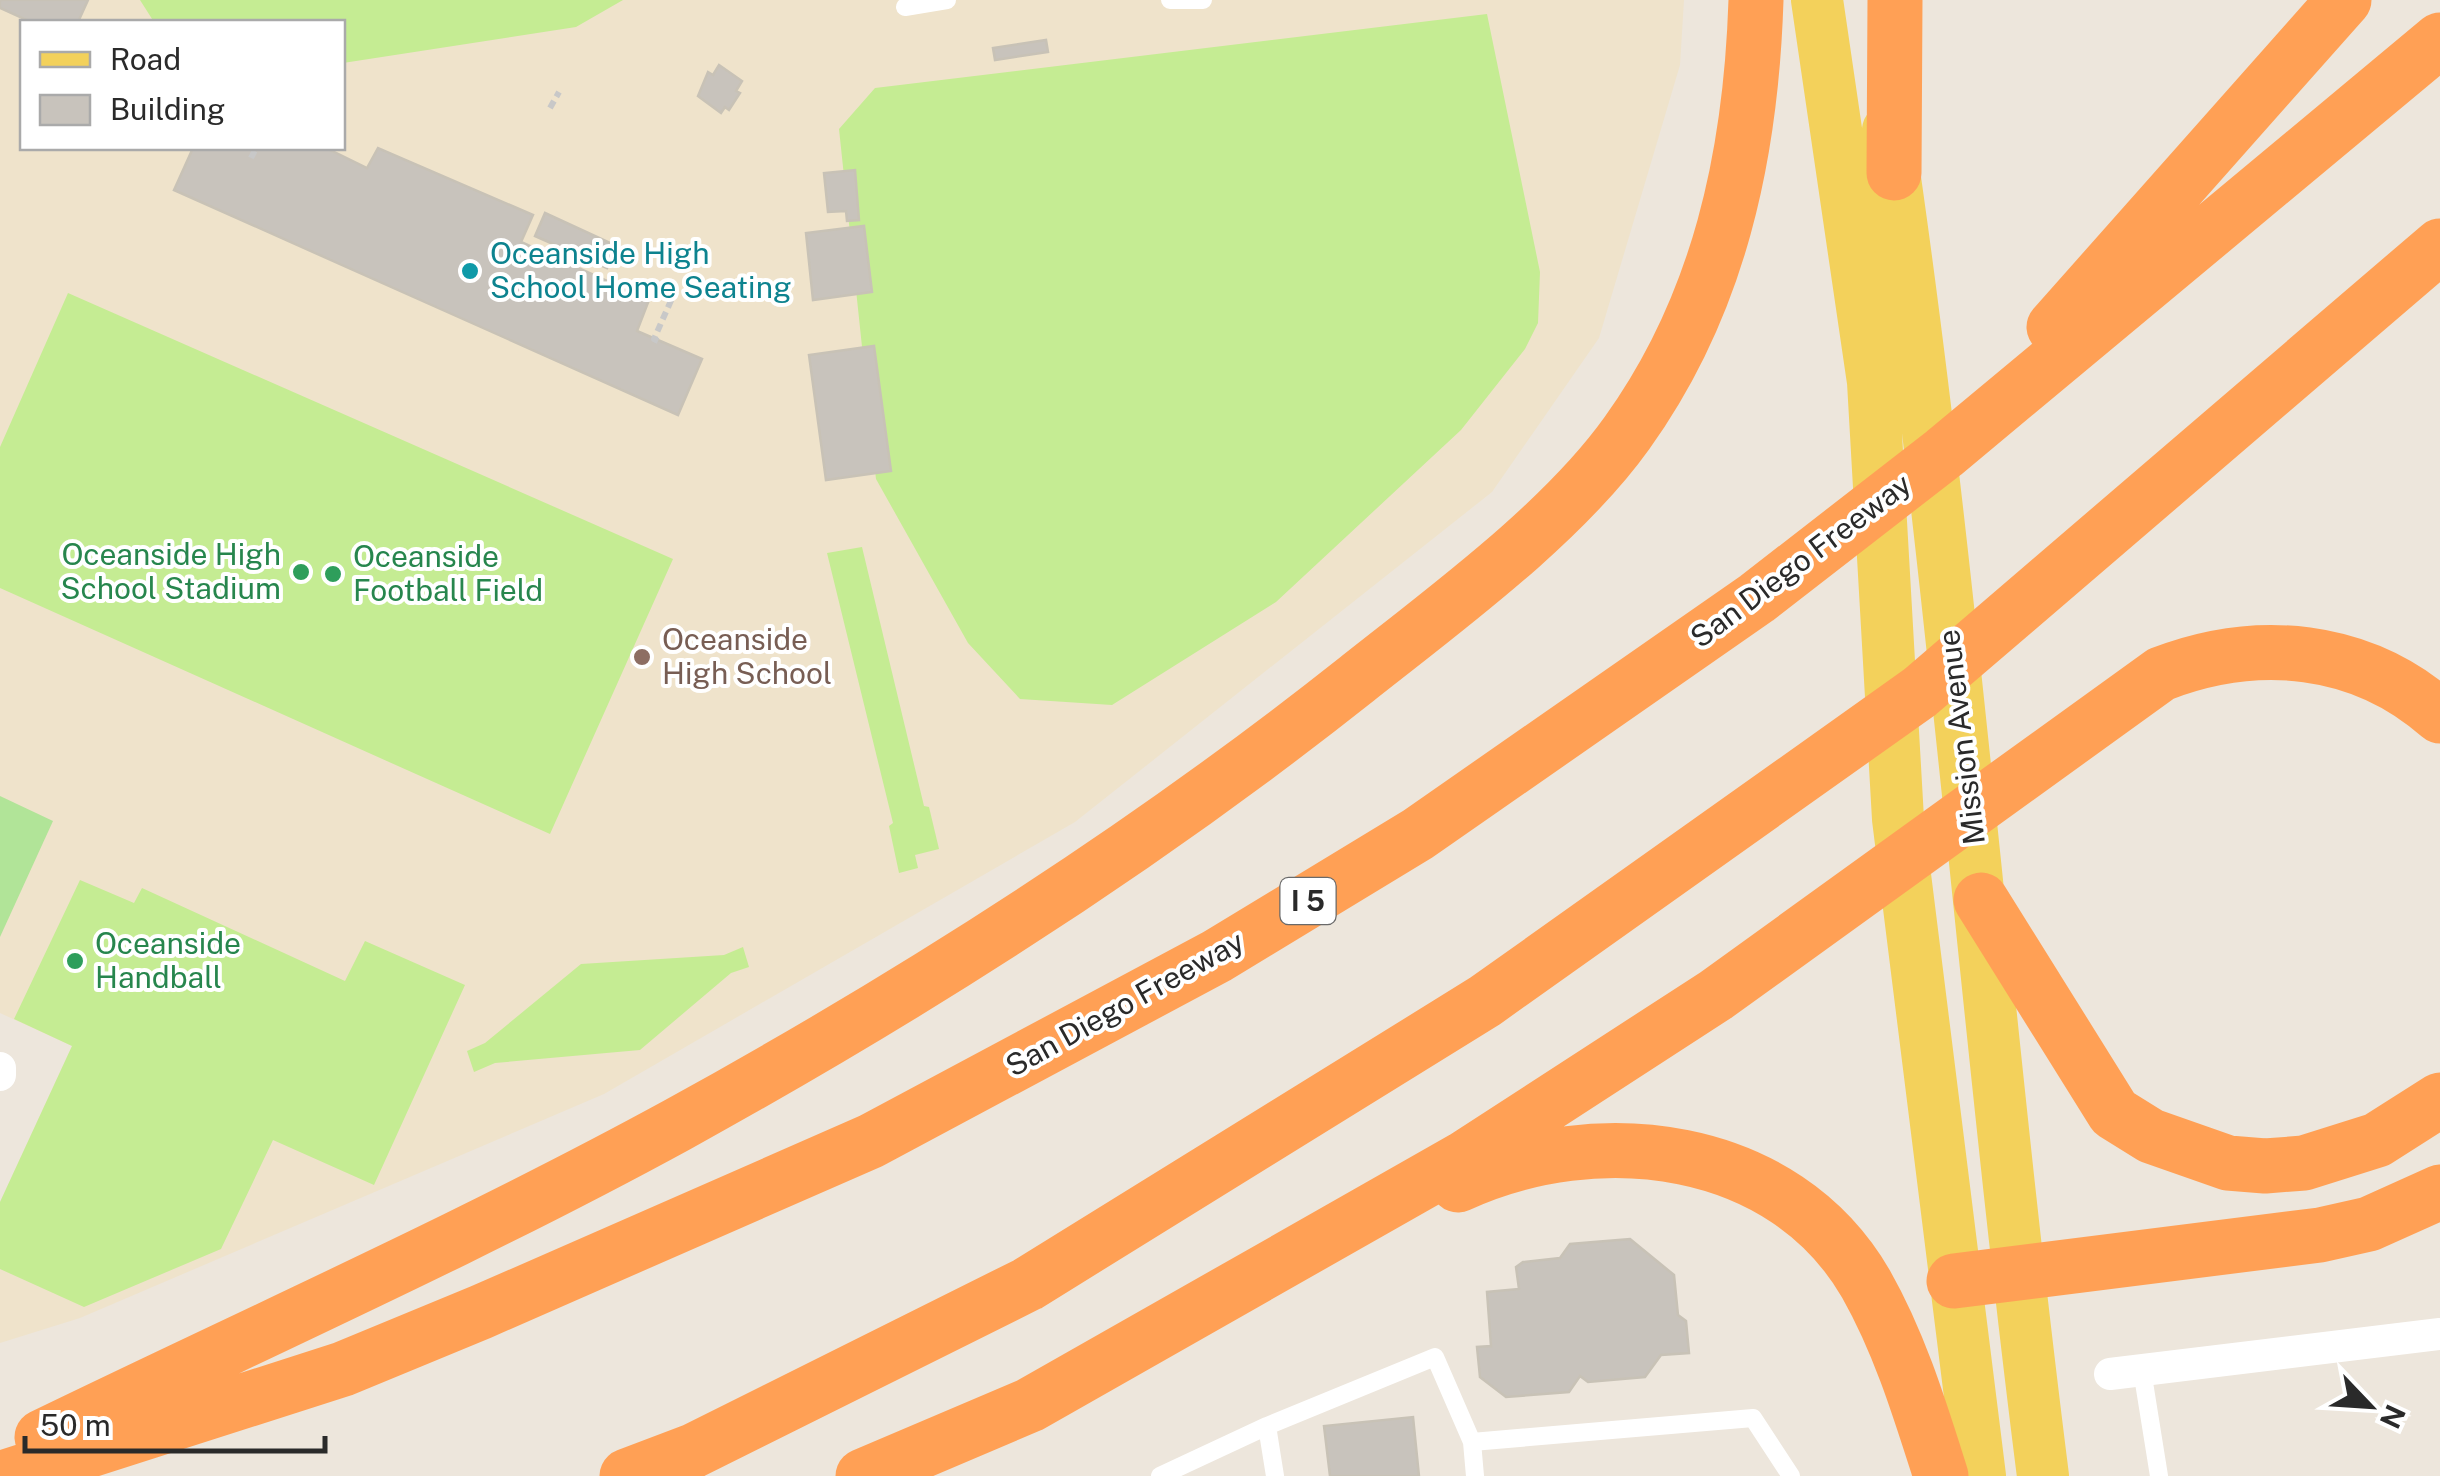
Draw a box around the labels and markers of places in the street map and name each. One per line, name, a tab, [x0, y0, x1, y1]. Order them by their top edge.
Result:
place label: Oceanside High School Home Seating	[490, 235, 792, 305]
marker: Oceanside High School Home Seating	[459, 260, 481, 282]
place label: Oceanside High School Stadium	[60, 536, 281, 606]
place label: Oceanside Football Field	[353, 538, 543, 608]
marker: Oceanside High School Stadium	[290, 561, 312, 583]
marker: Oceanside Football Field	[322, 563, 344, 585]
place label: Oceanside High School	[662, 621, 832, 691]
marker: Oceanside High School	[631, 646, 653, 668]
place label: Oceanside Handball	[95, 925, 241, 995]
marker: Oceanside Handball	[64, 950, 86, 972]

